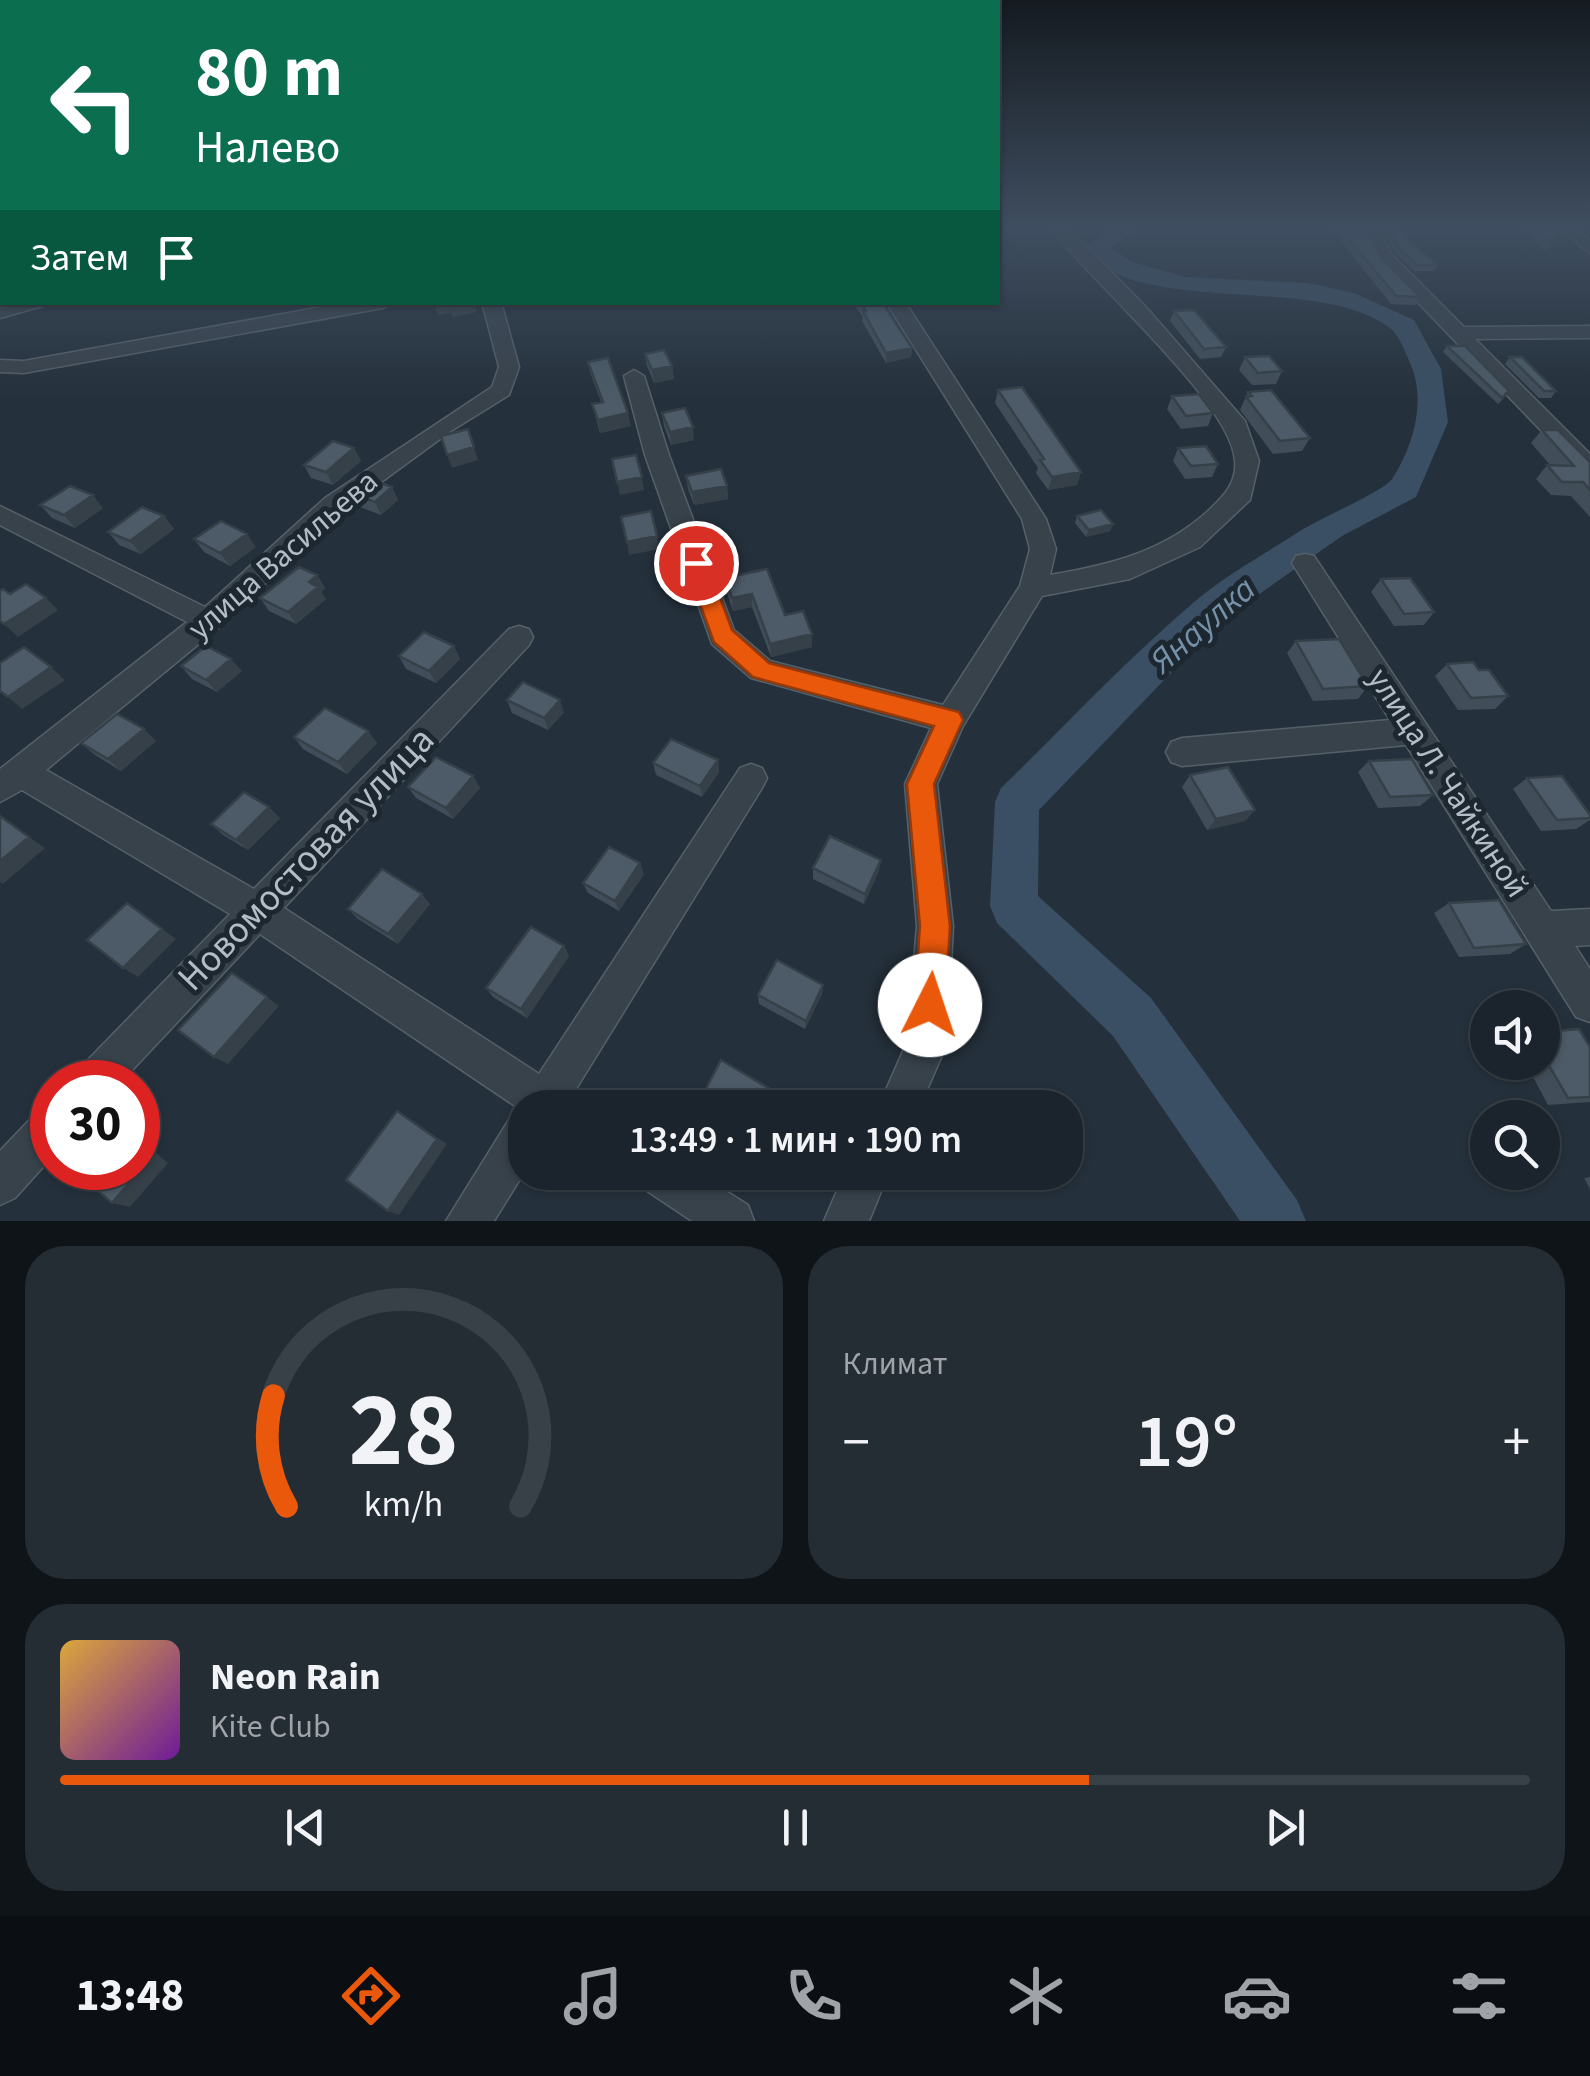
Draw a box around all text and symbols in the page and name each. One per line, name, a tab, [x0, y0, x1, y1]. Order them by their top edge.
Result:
text: 80 m	[195, 23, 343, 123]
icon: left	[30, 40, 160, 170]
text: Налево	[195, 116, 341, 180]
icon: arrive	[149, 230, 204, 285]
text: Затем	[30, 231, 129, 285]
street label: улица Васильева	[178, 459, 388, 651]
pin	[654, 521, 739, 606]
icon: arrive	[669, 536, 724, 591]
water label: Янаулка	[1138, 565, 1267, 686]
street label: улица Л. Чайкиной	[1356, 659, 1540, 907]
street label: Новомостовая улица	[165, 714, 447, 1004]
position arrow	[878, 953, 982, 1057]
map controls	[1470, 990, 1560, 1190]
button: sound	[1470, 990, 1560, 1080]
speed limit sign: 30	[30, 1060, 160, 1190]
button: search	[1470, 1100, 1560, 1190]
text: 13:49 · 1 мин · 190 m	[629, 1113, 962, 1167]
text: Климат	[843, 1341, 947, 1387]
text: 28	[349, 1358, 459, 1506]
text: 19°	[1135, 1389, 1238, 1496]
text: −	[843, 1404, 870, 1482]
text: +	[1503, 1404, 1530, 1482]
text: km/h	[364, 1479, 443, 1530]
text: Neon Rain	[210, 1650, 381, 1704]
text: Kite Club	[210, 1704, 331, 1750]
icon: previous	[278, 1800, 333, 1855]
icon: pause	[768, 1800, 823, 1855]
icon: next	[1258, 1800, 1313, 1855]
icon: directions	[336, 1961, 406, 2031]
icon: music	[558, 1961, 628, 2031]
icon: phone	[779, 1961, 849, 2031]
icon: climate	[1001, 1961, 1071, 2031]
icon: car	[1222, 1961, 1292, 2031]
icon: filters	[1444, 1961, 1514, 2031]
text: 13:48	[76, 1964, 184, 2028]

